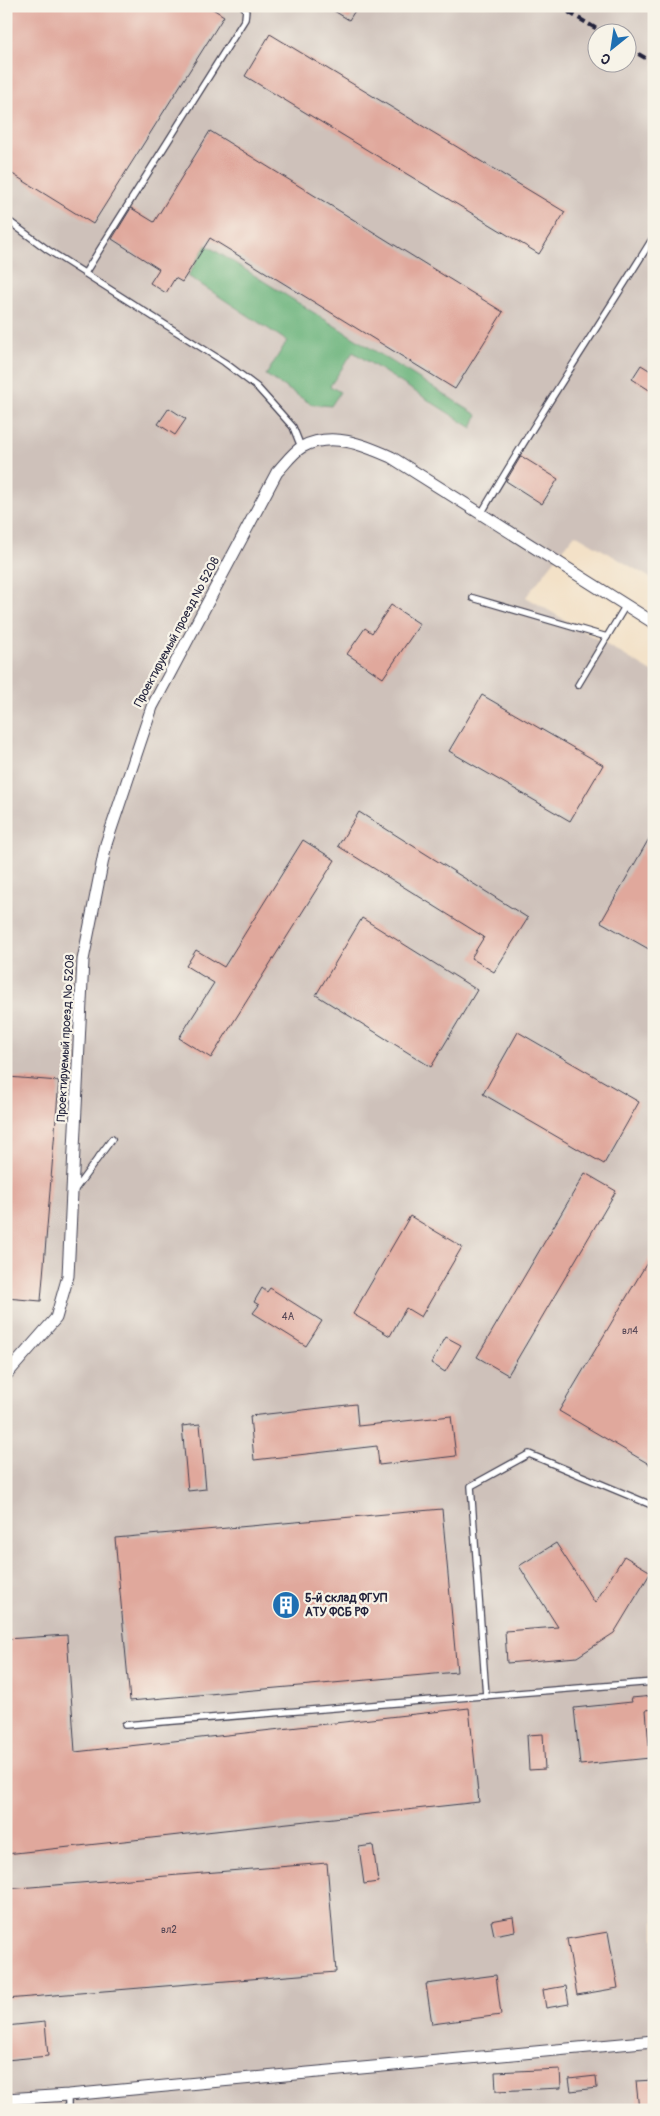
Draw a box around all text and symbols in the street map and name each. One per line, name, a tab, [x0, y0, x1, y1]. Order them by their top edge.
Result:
north arrow	[588, 22, 638, 72]
text: С	[597, 49, 614, 68]
street label: Проектируемый проезд № 5208	[131, 554, 223, 710]
street label: Проектируемый проезд № 5208	[54, 954, 78, 1122]
house number: 4А	[282, 1311, 295, 1323]
house number: вл4	[622, 1325, 638, 1337]
building icon: 5-й склад ФГУП АТУ ФСБ РФ	[271, 1590, 301, 1620]
place label: 5-й склад ФГУП АТУ ФСБ РФ	[305, 1591, 388, 1620]
house number: вл2	[161, 1924, 177, 1936]

